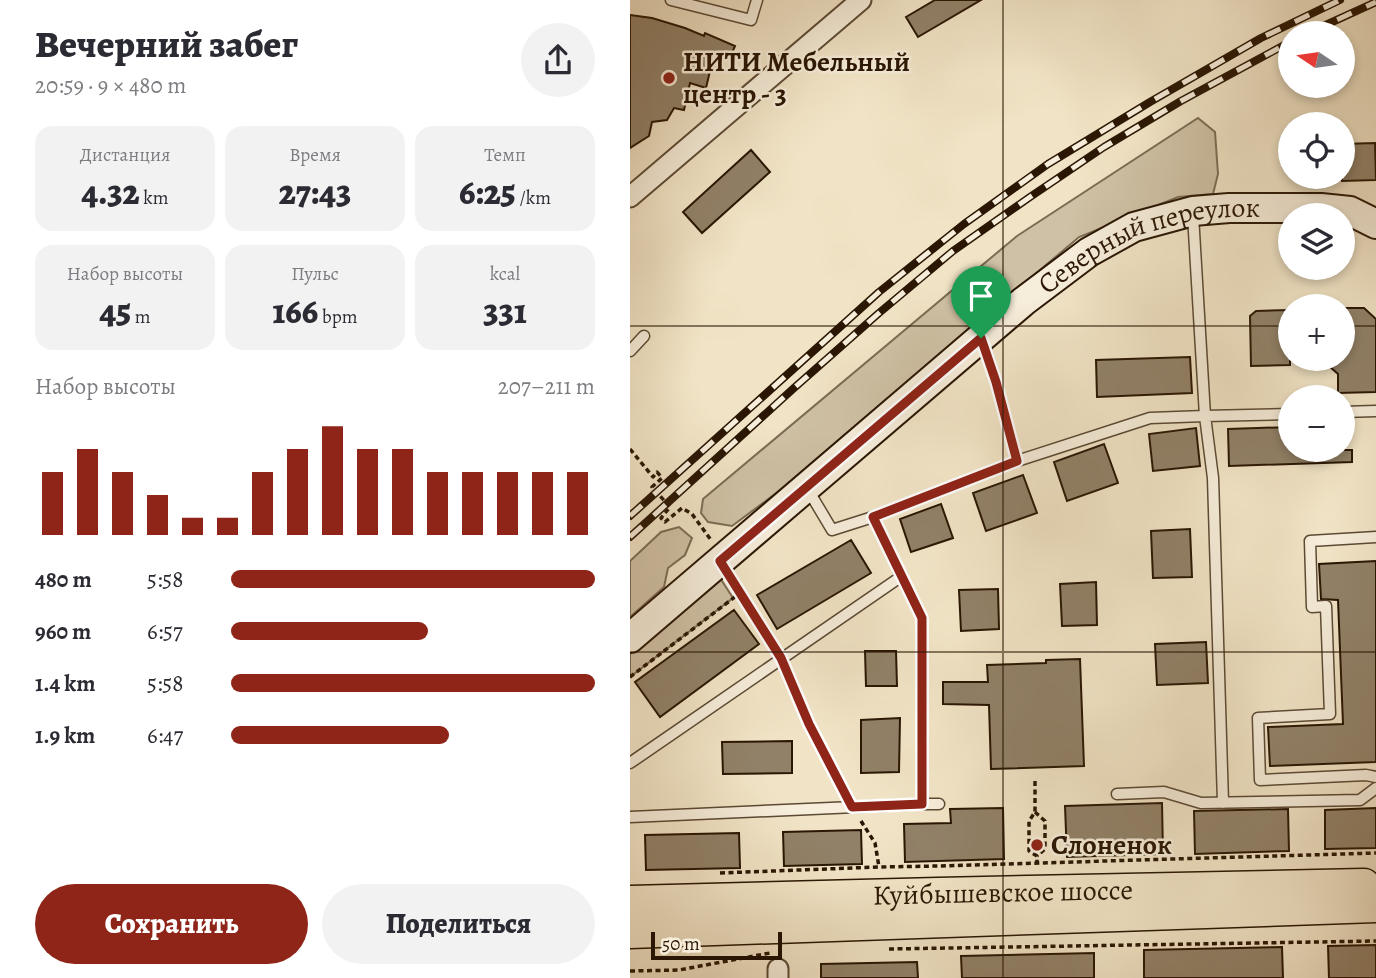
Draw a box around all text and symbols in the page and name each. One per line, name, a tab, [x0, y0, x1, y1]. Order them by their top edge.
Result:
text: Вечерний забег	[35, 18, 298, 70]
north arrow	[1278, 21, 1354, 98]
map controls	[1278, 21, 1355, 462]
button: share	[521, 23, 595, 97]
place label: НИТИ Мебельный центр - 3	[683, 43, 910, 113]
text: 20:59 · 9 × 480 m	[35, 70, 186, 101]
marker: НИТИ Мебельный центр - 3	[661, 70, 677, 86]
button: locate	[1278, 112, 1355, 189]
text: Дистанция	[80, 142, 170, 168]
text: Время	[289, 142, 341, 168]
text: Темп	[484, 142, 526, 168]
text: 4.32	[81, 168, 140, 216]
text: 27:43	[279, 168, 351, 216]
text: 6:25	[459, 168, 516, 216]
text: km	[140, 185, 169, 211]
text: /km	[516, 185, 551, 211]
street label: Северный переулок	[1030, 189, 1260, 303]
button: layers	[1278, 203, 1355, 280]
text: Набор высоты	[67, 261, 183, 287]
text: Пульс	[291, 261, 339, 287]
text: kcal	[490, 261, 520, 287]
pin	[951, 266, 1011, 338]
icon: arrive	[962, 277, 1000, 315]
text: 45	[99, 287, 131, 335]
text: 166	[273, 287, 318, 335]
text: 331	[483, 287, 527, 335]
button: +	[1278, 294, 1355, 371]
text: m	[131, 304, 151, 330]
text: bpm	[318, 304, 357, 330]
text: Набор высоты	[35, 371, 176, 402]
text: 207–211 m	[498, 371, 595, 402]
button: −	[1278, 385, 1355, 462]
text: 480 m	[35, 564, 92, 595]
text: 5:58	[147, 564, 183, 595]
text: 960 m	[35, 616, 91, 647]
text: 6:57	[147, 616, 183, 647]
text: 1.4 km	[35, 668, 96, 699]
text: 5:58	[147, 668, 183, 699]
text: 1.9 km	[35, 720, 95, 751]
text: 6:47	[147, 720, 183, 751]
place label: Слоненок	[1051, 826, 1172, 864]
marker: Слоненок	[1029, 837, 1045, 853]
street label: Куйбышевское шоссе	[872, 871, 1133, 915]
button: Сохранить	[35, 884, 308, 964]
button: Поделиться	[322, 884, 595, 964]
scale bar	[651, 929, 782, 961]
text: 50 m	[662, 931, 700, 957]

